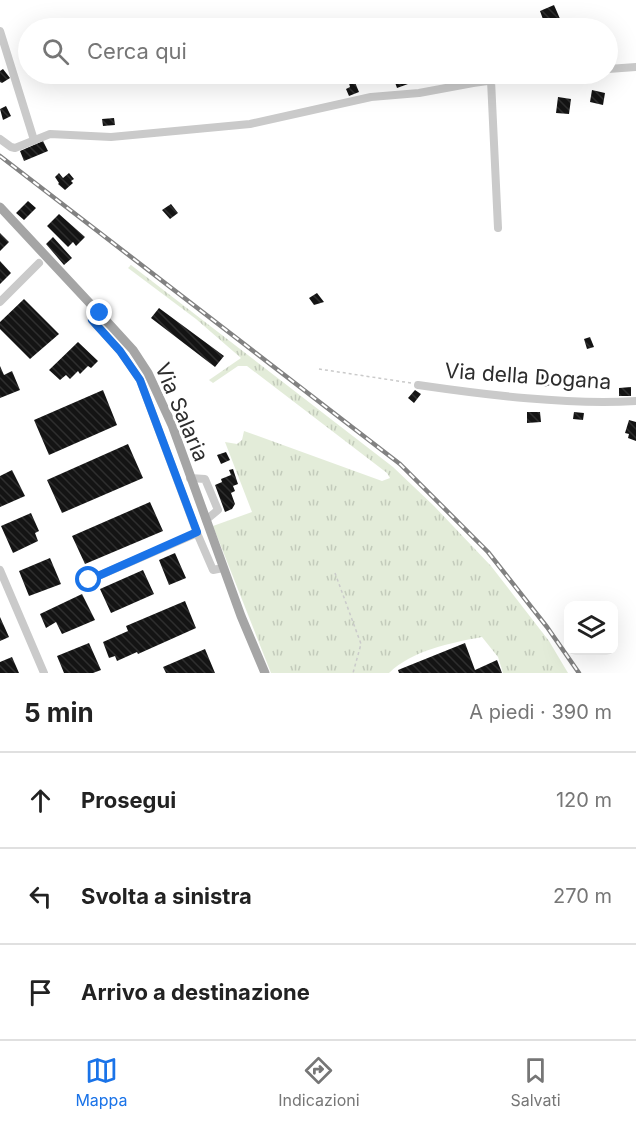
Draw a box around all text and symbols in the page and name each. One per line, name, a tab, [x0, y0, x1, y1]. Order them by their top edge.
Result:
search box	[18, 18, 618, 84]
icon: search	[39, 35, 72, 68]
text: Cerca qui	[87, 38, 187, 64]
route end	[86, 299, 112, 325]
street label: Via della Dogana	[444, 358, 612, 394]
street label: Via Salaria	[150, 359, 214, 465]
route start	[75, 566, 101, 592]
map controls	[564, 601, 618, 655]
button: layers	[564, 601, 618, 655]
text: 5 min	[24, 697, 94, 728]
text: A piedi · 390 m	[469, 700, 612, 724]
icon: ahead	[24, 784, 57, 817]
text: Prosegui	[81, 787, 176, 813]
text: 120 m	[556, 788, 612, 812]
icon: left	[24, 880, 57, 913]
text: Svolta a sinistra	[81, 883, 252, 909]
text: 270 m	[553, 884, 612, 908]
icon: arrive	[24, 976, 57, 1009]
text: Arrivo a destinazione	[81, 979, 310, 1005]
tab: Mappa	[75, 1054, 128, 1110]
tab: Indicazioni	[278, 1054, 360, 1110]
tab: Salvati	[510, 1054, 561, 1110]

